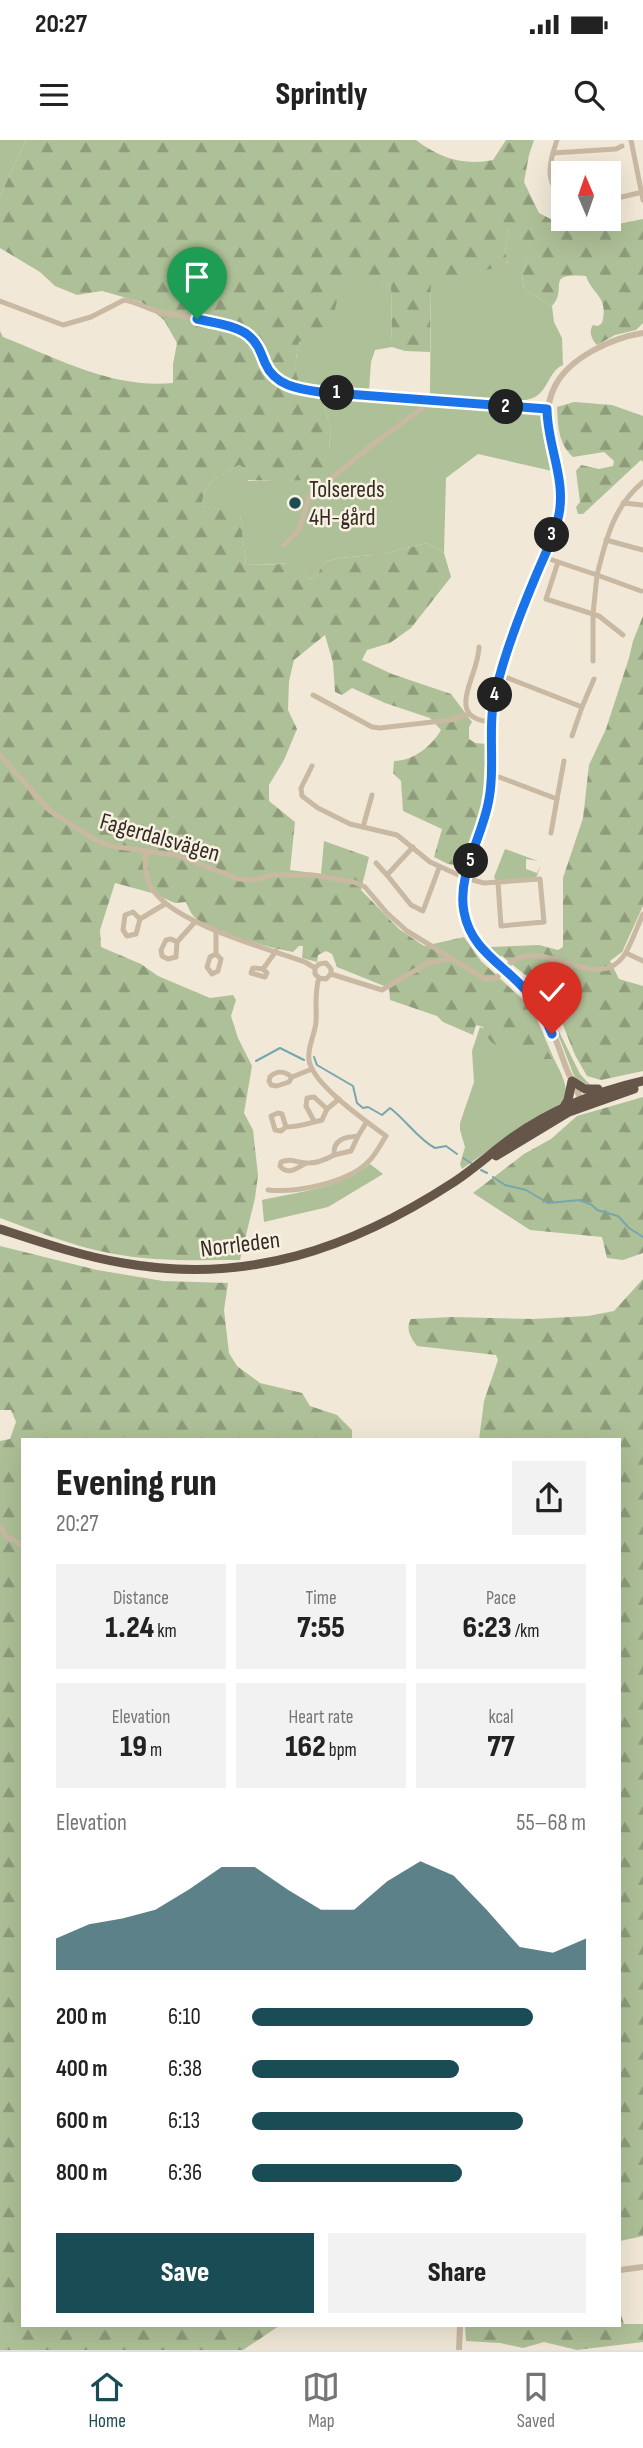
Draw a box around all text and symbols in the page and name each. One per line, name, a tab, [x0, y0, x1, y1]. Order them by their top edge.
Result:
text: 20:27	[35, 9, 87, 40]
text: Sprintly	[275, 75, 368, 114]
icon: menu	[35, 76, 73, 114]
icon: search	[570, 76, 608, 114]
north arrow	[551, 161, 621, 231]
map controls	[551, 161, 621, 231]
pin	[167, 247, 227, 319]
icon: arrive	[178, 258, 216, 296]
pin: 1	[320, 376, 354, 410]
text: 1	[333, 381, 340, 404]
pin: 2	[489, 390, 524, 424]
text: 2	[501, 395, 510, 418]
place label: Tolsereds 4H-gård	[309, 475, 385, 532]
marker: Tolsereds 4H-gård	[287, 495, 303, 511]
pin: 3	[534, 518, 570, 552]
text: 3	[547, 523, 556, 546]
pin: 4	[477, 678, 512, 712]
text: 4	[490, 683, 499, 706]
street label: Fagerdalsvägen	[97, 807, 223, 868]
pin: 5	[454, 844, 489, 878]
text: 5	[466, 849, 475, 872]
pin	[522, 962, 582, 1034]
icon: check	[533, 973, 571, 1011]
street label: Norrleden	[199, 1225, 282, 1264]
text: Evening run	[56, 1461, 217, 1506]
button: share	[512, 1461, 586, 1535]
text: 20:27	[56, 1510, 99, 1538]
text: Distance	[113, 1587, 169, 1610]
text: Time	[305, 1587, 337, 1610]
text: Pace	[486, 1587, 516, 1610]
text: 1.24	[105, 1610, 154, 1646]
text: 7:55	[297, 1610, 345, 1646]
text: 6:23	[463, 1610, 512, 1646]
text: km	[154, 1620, 177, 1643]
text: /km	[512, 1620, 539, 1643]
text: Elevation	[112, 1706, 170, 1729]
text: Heart rate	[289, 1706, 353, 1729]
text: kcal	[488, 1706, 514, 1729]
text: 19	[120, 1729, 147, 1765]
text: 162	[285, 1729, 326, 1765]
text: 77	[487, 1729, 515, 1765]
text: m	[147, 1739, 162, 1762]
text: bpm	[326, 1739, 357, 1762]
text: Elevation	[56, 1809, 127, 1837]
text: 55–68 m	[516, 1809, 586, 1837]
text: 200 m	[56, 2003, 107, 2031]
text: 6:10	[168, 2003, 201, 2031]
text: 400 m	[56, 2055, 107, 2083]
text: 6:38	[168, 2055, 202, 2083]
text: 600 m	[56, 2107, 108, 2135]
text: 6:13	[168, 2107, 200, 2135]
text: 800 m	[56, 2159, 108, 2187]
text: 6:36	[168, 2159, 202, 2187]
button: Save	[56, 2233, 314, 2313]
button: Share	[328, 2233, 586, 2313]
tab: Home	[88, 2368, 126, 2433]
tab: Map	[302, 2368, 340, 2433]
tab: Saved	[517, 2368, 555, 2433]

